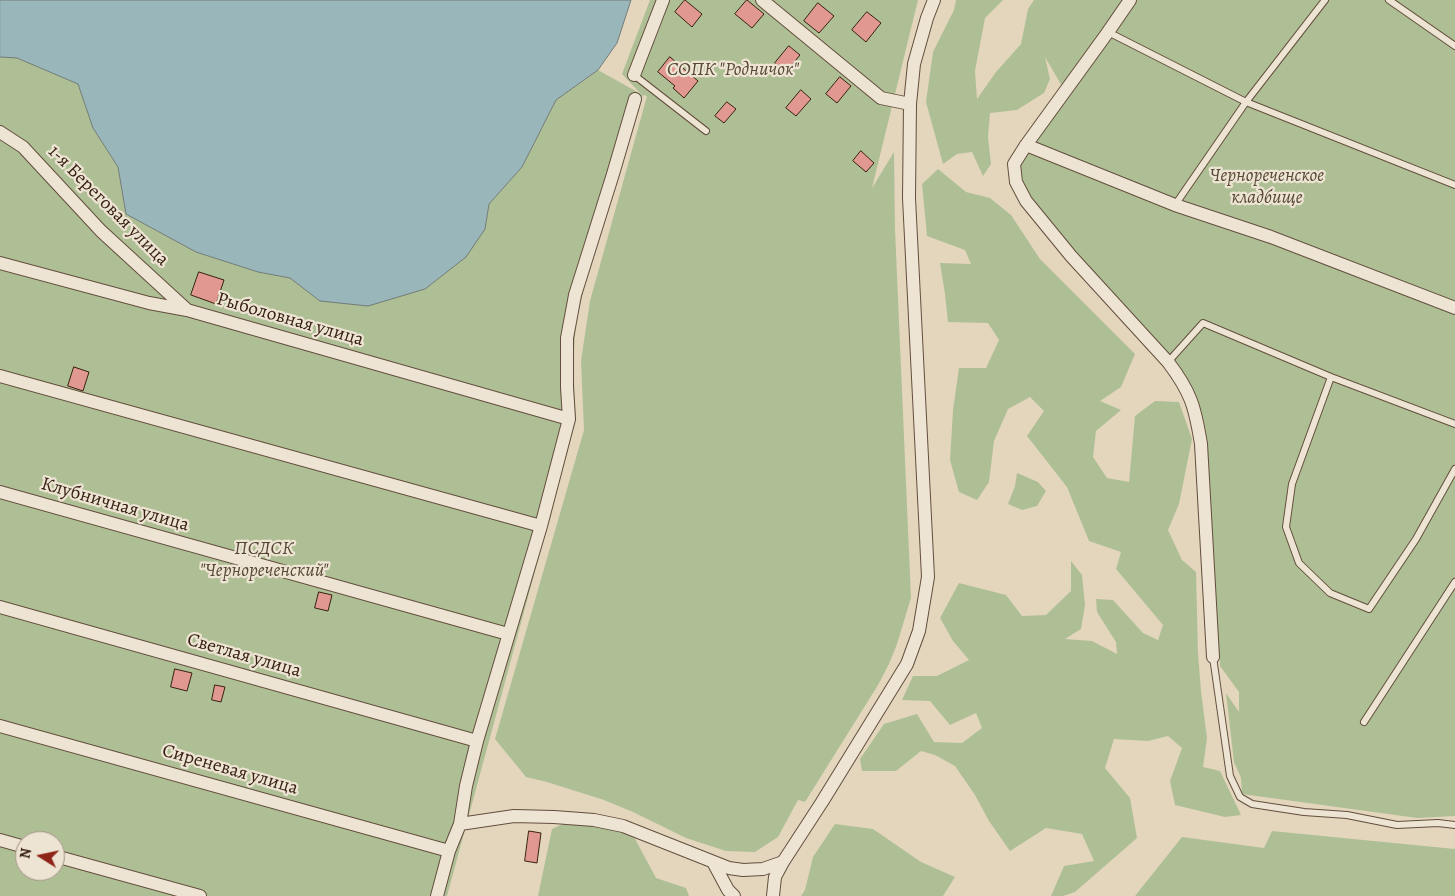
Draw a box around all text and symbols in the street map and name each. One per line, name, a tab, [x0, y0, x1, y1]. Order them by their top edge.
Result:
park label: СОПК "Родничок"	[667, 59, 799, 81]
street label: 1-я Береговая улица	[43, 141, 173, 271]
park label: Чернореченское кладбище	[1210, 165, 1324, 209]
street label: Рыболовная улица	[214, 288, 366, 352]
street label: Клубничная улица	[38, 473, 192, 537]
park label: ПСДСК "Чернореченский"	[200, 538, 328, 582]
street label: Светлая улица	[184, 629, 304, 683]
street label: Сиреневая улица	[159, 740, 301, 800]
north arrow	[15, 831, 65, 881]
text: N	[15, 847, 36, 860]

